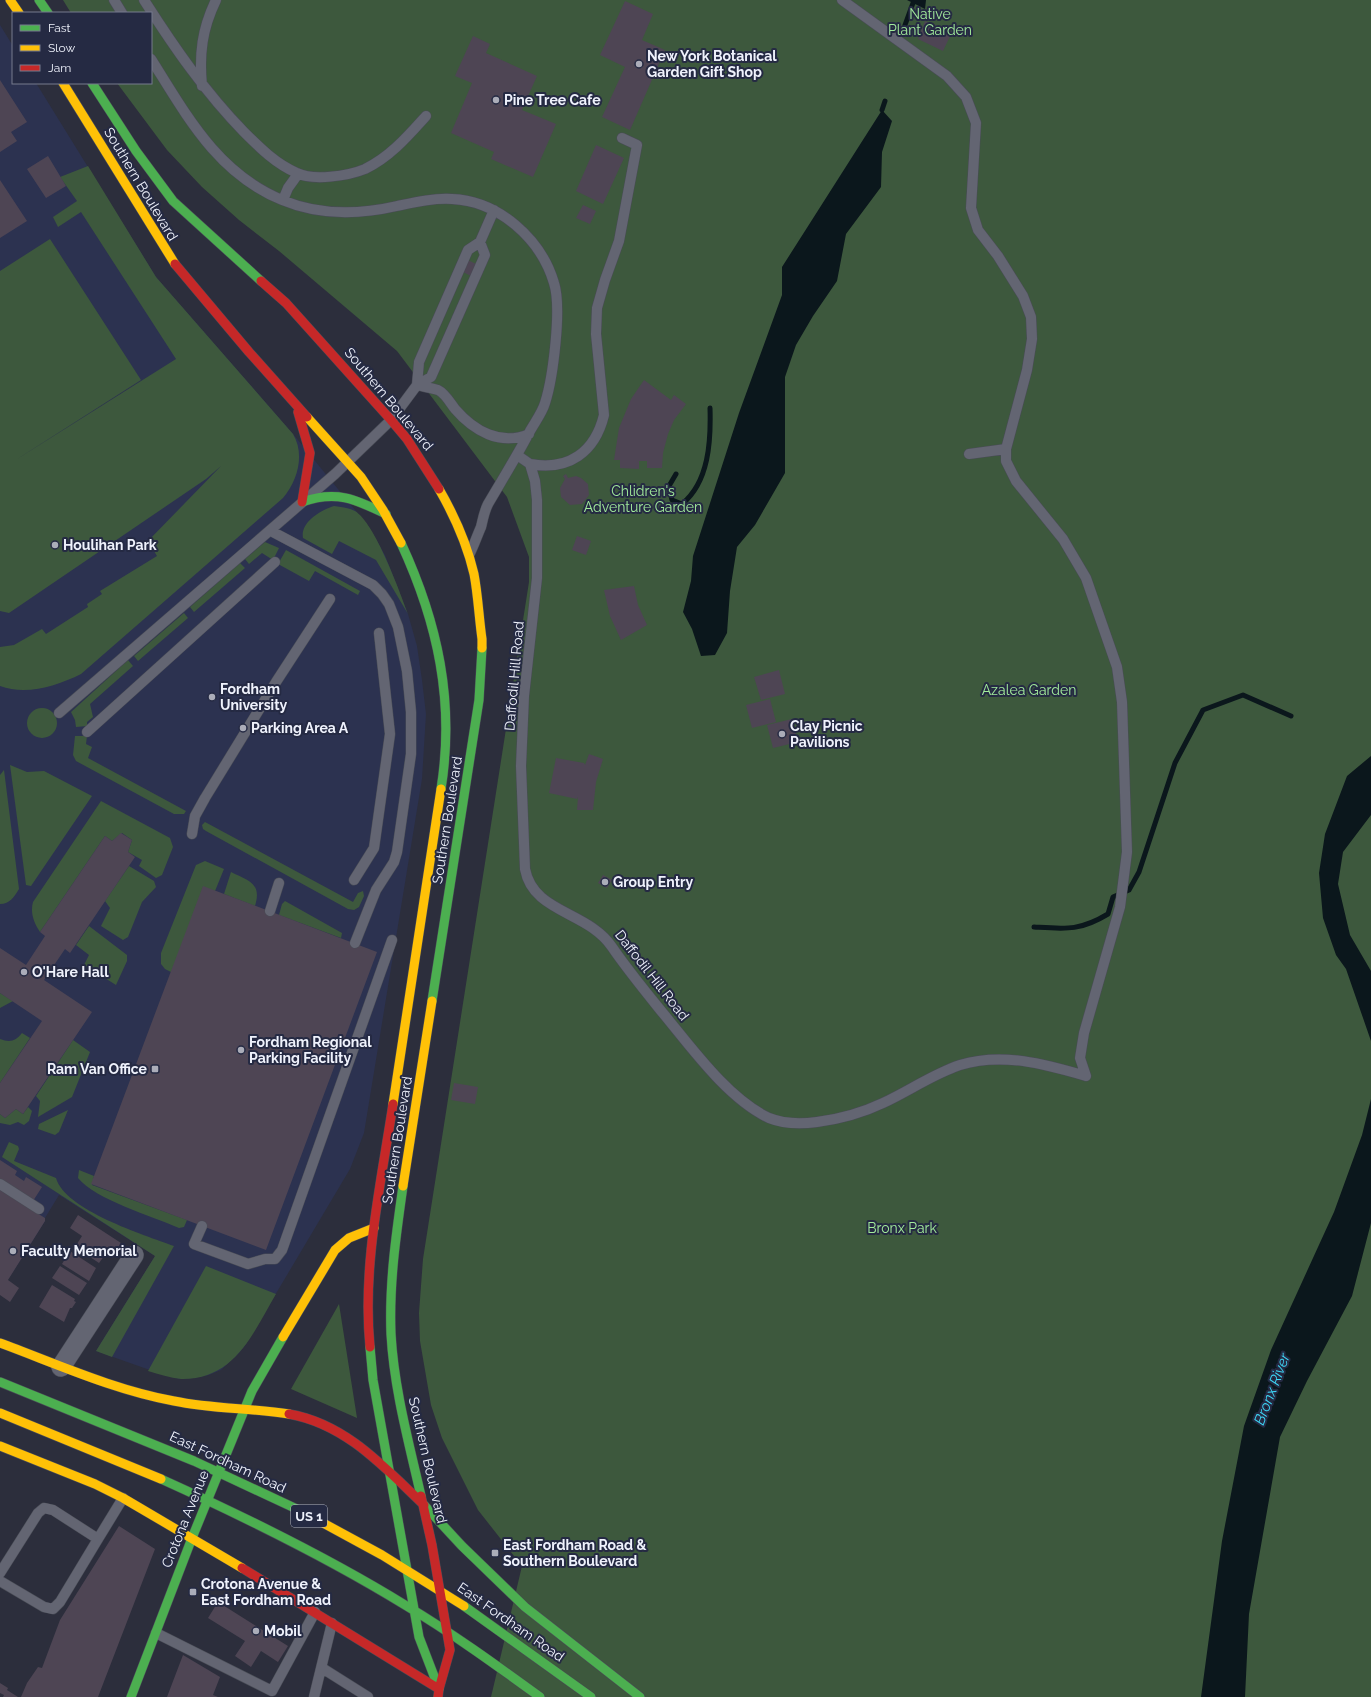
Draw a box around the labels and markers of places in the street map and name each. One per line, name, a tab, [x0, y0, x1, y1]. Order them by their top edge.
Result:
place label: New York Botanical Garden Gift Shop	[647, 48, 777, 80]
marker: New York Botanical Garden Gift Shop	[634, 59, 644, 69]
place label: Pine Tree Cafe	[504, 92, 601, 108]
marker: Pine Tree Cafe	[491, 95, 501, 105]
place label: Houlihan Park	[63, 537, 157, 553]
marker: Houlihan Park	[50, 540, 60, 550]
place label: Fordham University	[220, 681, 287, 713]
marker: Fordham University	[207, 692, 217, 702]
place label: Clay Picnic Pavilions	[790, 718, 863, 750]
place label: Parking Area A	[251, 720, 349, 736]
marker: Parking Area A	[238, 723, 248, 733]
marker: Clay Picnic Pavilions	[777, 729, 787, 739]
place label: Group Entry	[613, 874, 693, 890]
marker: Group Entry	[600, 877, 610, 887]
place label: O'Hare Hall	[32, 964, 109, 980]
marker: O'Hare Hall	[19, 967, 29, 977]
place label: Fordham Regional Parking Facility	[249, 1034, 372, 1066]
marker: Fordham Regional Parking Facility	[236, 1045, 246, 1055]
place label: Ram Van Office	[47, 1061, 148, 1077]
marker: Ram Van Office	[150, 1064, 160, 1074]
place label: Faculty Memorial	[21, 1243, 137, 1259]
marker: Faculty Memorial	[8, 1246, 18, 1256]
place label: East Fordham Road & Southern Boulevard	[503, 1537, 646, 1569]
marker: East Fordham Road & Southern Boulevard	[490, 1548, 500, 1558]
place label: Crotona Avenue & East Fordham Road	[201, 1576, 331, 1608]
marker: Crotona Avenue & East Fordham Road	[188, 1587, 198, 1597]
place label: Mobil	[264, 1623, 302, 1639]
marker: Mobil	[251, 1626, 261, 1636]

